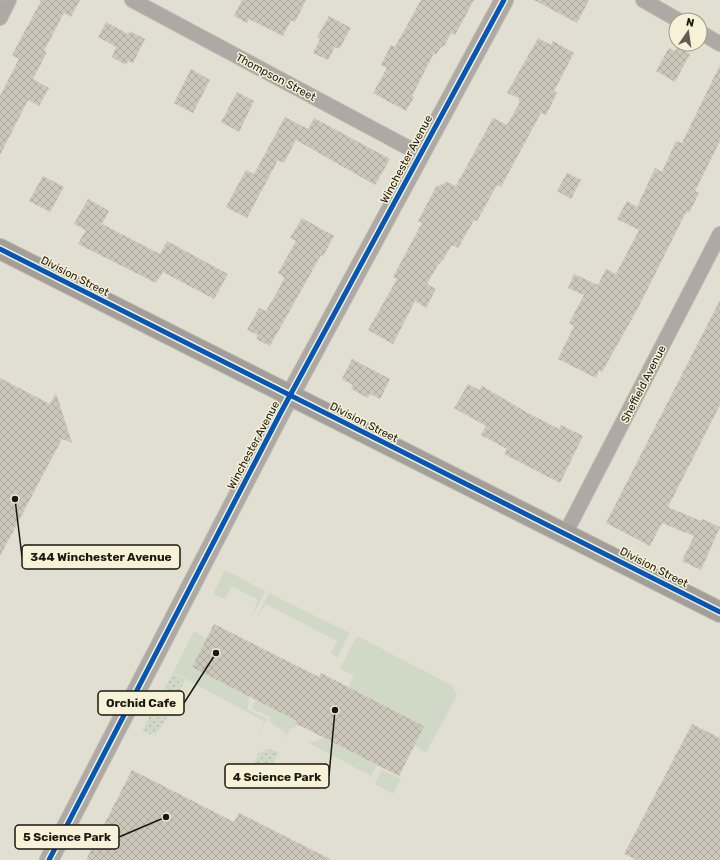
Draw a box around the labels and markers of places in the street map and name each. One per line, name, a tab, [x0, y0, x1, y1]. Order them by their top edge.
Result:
callout: 344 Winchester Avenue	[22, 545, 180, 569]
callout: Orchid Cafe	[98, 691, 184, 715]
callout: 4 Science Park	[225, 764, 329, 788]
callout: 5 Science Park	[15, 825, 119, 849]

